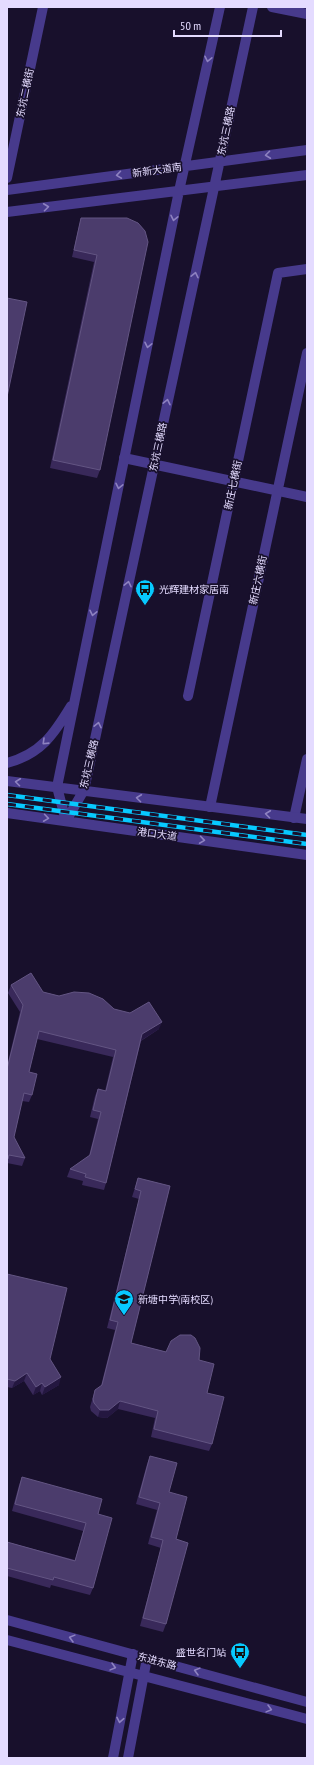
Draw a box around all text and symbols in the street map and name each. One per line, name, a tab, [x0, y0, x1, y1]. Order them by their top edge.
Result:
scale bar	[174, 12, 281, 38]
text: 50 m	[180, 18, 201, 33]
one-way arrow	[205, 56, 213, 62]
street label: 东坑二横街	[13, 67, 37, 119]
street label: 东坑三横路	[214, 105, 238, 157]
one-way arrow	[265, 151, 271, 160]
street label: 新新大道南	[131, 160, 183, 180]
one-way arrow	[115, 170, 122, 179]
one-way arrow	[43, 203, 49, 212]
one-way arrow	[170, 214, 178, 221]
one-way arrow	[190, 272, 198, 278]
one-way arrow	[144, 342, 152, 348]
one-way arrow	[163, 399, 171, 406]
street label: 东坑三横路	[146, 421, 170, 473]
street label: 新庄七横街	[221, 459, 245, 511]
one-way arrow	[115, 483, 123, 489]
street label: 新庄六横街	[246, 554, 270, 606]
bus stop icon: 光辉建材家居南	[134, 578, 156, 606]
one-way arrow	[124, 581, 132, 587]
place label: 光辉建材家居南	[159, 583, 229, 596]
one-way arrow	[89, 610, 97, 617]
one-way arrow	[93, 722, 101, 728]
one-way arrow	[42, 738, 50, 745]
street label: 东坑三横路	[77, 738, 101, 790]
one-way arrow	[15, 778, 21, 787]
one-way arrow	[136, 794, 142, 803]
one-way arrow	[265, 810, 271, 819]
one-way arrow	[43, 814, 49, 823]
street label: 港口大道	[136, 825, 178, 843]
one-way arrow	[199, 835, 205, 844]
school or university icon: 新塘中学(南校区)	[113, 1288, 135, 1316]
place label: 新塘中学(南校区)	[138, 1293, 213, 1306]
one-way arrow	[68, 1634, 75, 1642]
bus stop icon: 盛世名门站	[229, 1641, 251, 1669]
place label: 盛世名门站	[176, 1646, 226, 1659]
street label: 东进东路	[136, 1650, 178, 1672]
one-way arrow	[109, 1662, 116, 1671]
one-way arrow	[194, 1667, 201, 1676]
one-way arrow	[266, 1704, 272, 1712]
one-way arrow	[117, 1717, 125, 1723]

